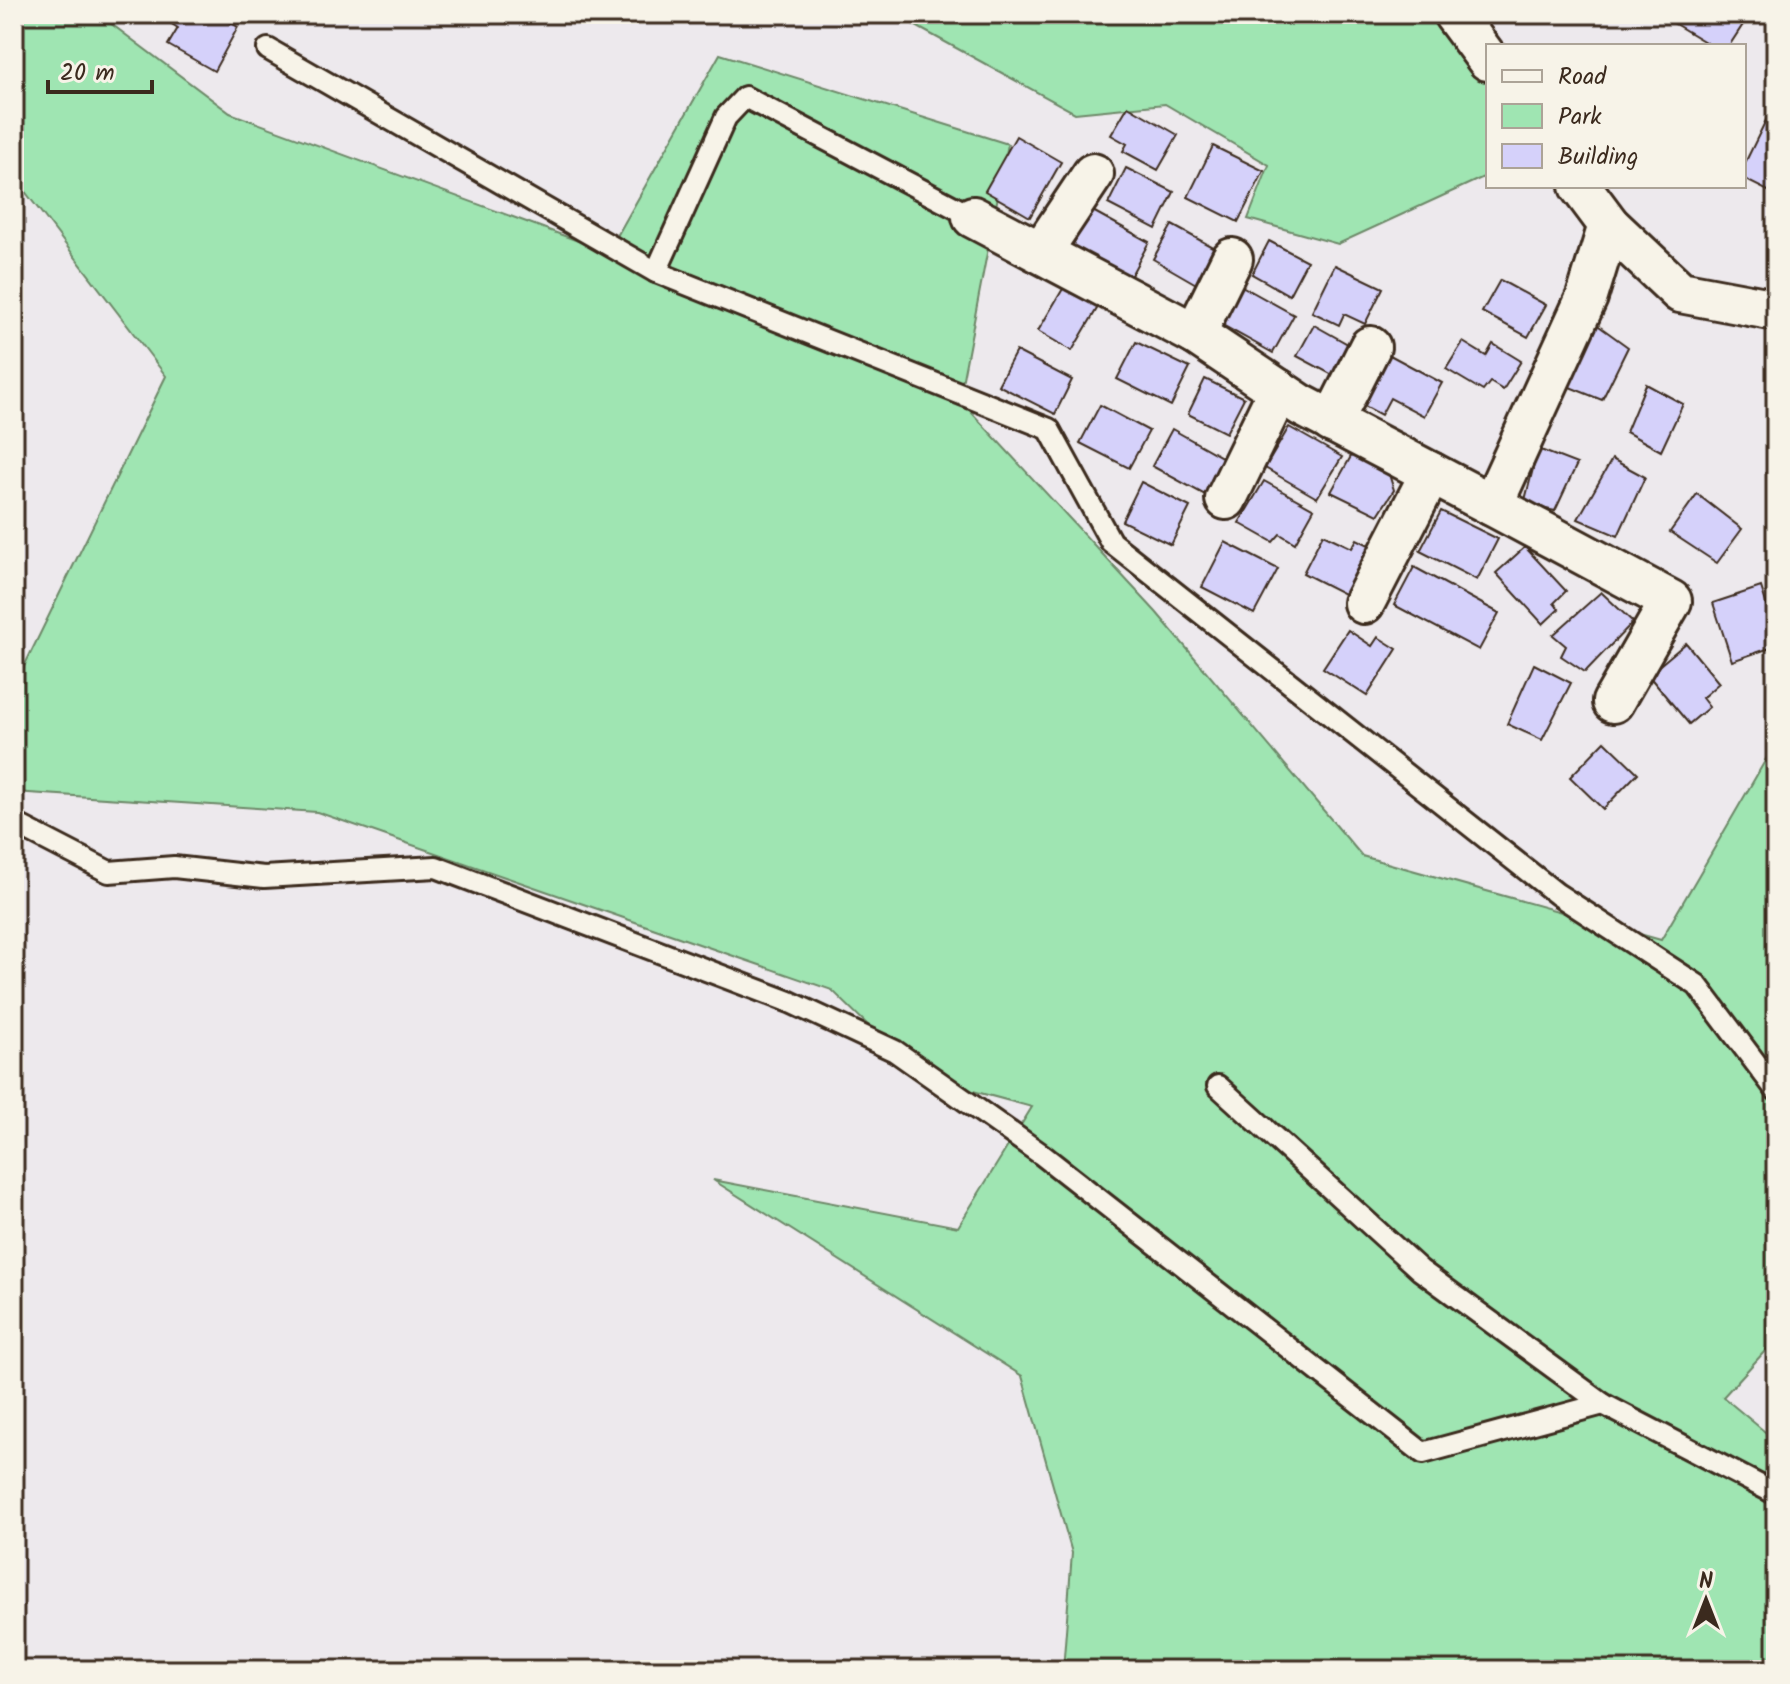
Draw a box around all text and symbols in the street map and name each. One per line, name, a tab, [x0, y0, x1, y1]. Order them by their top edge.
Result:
scale bar	[48, 44, 152, 94]
legend	[1486, 44, 1746, 188]
text: 20 m	[60, 54, 115, 93]
text: Road	[1558, 58, 1607, 97]
text: Park	[1558, 98, 1602, 137]
text: Building	[1558, 138, 1638, 177]
north arrow	[1666, 1560, 1746, 1640]
text: N	[1699, 1565, 1713, 1600]

